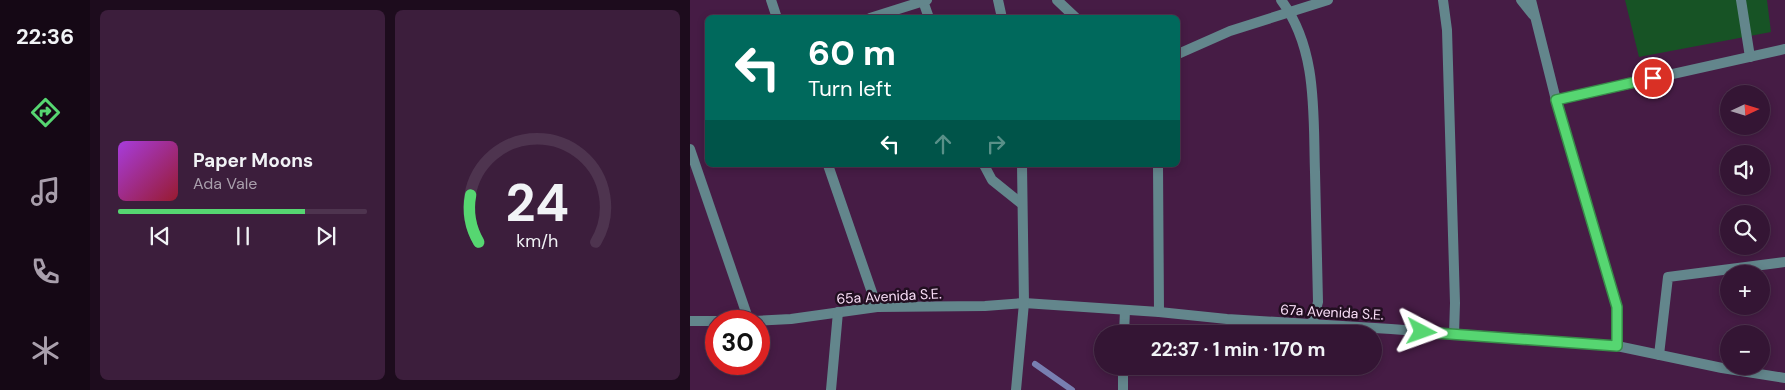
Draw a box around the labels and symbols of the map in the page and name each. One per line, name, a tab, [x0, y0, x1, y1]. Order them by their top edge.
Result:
pin	[1632, 57, 1674, 99]
north arrow	[1720, 85, 1770, 135]
street label: 65a Avenida S.E.	[836, 284, 942, 308]
street label: 67a Avenida S.E.	[1280, 300, 1384, 324]
position arrow	[1395, 305, 1447, 357]
speed limit sign: 30	[705, 310, 770, 375]

